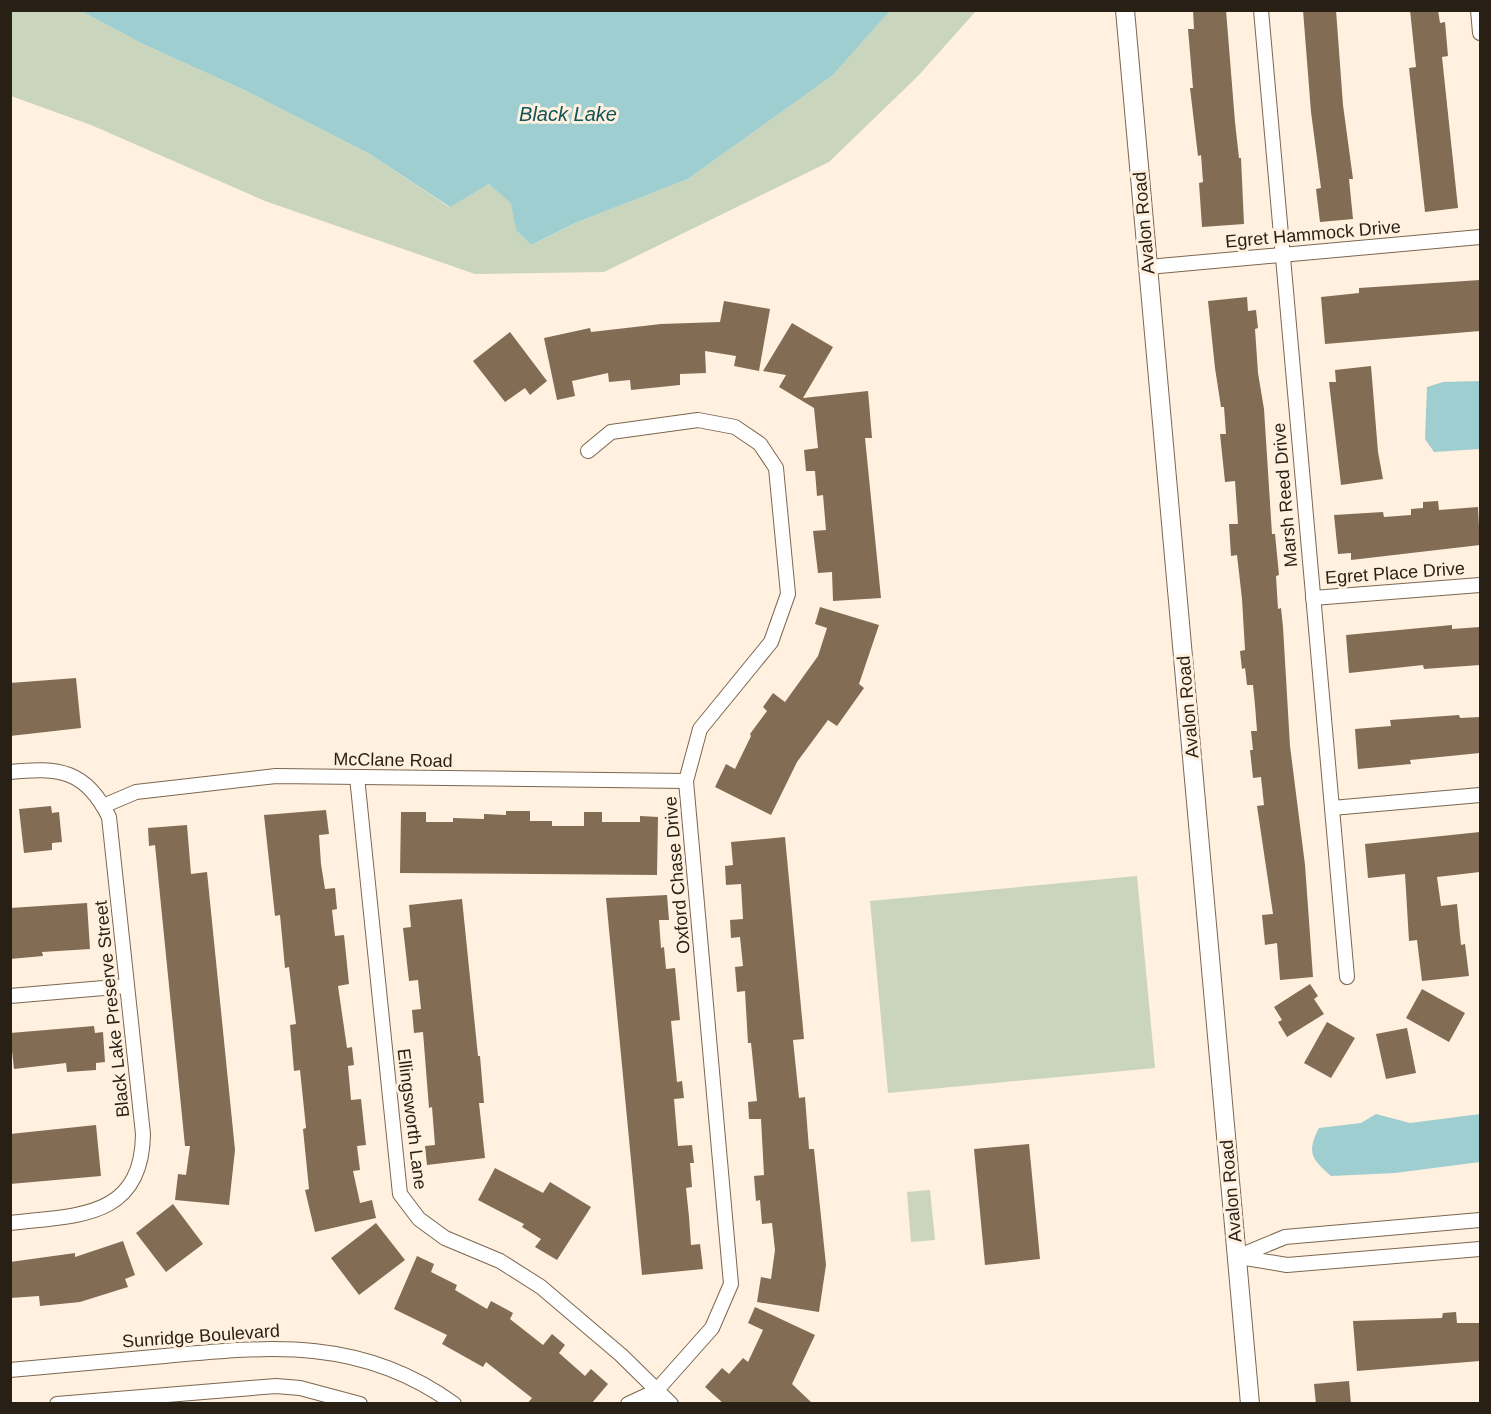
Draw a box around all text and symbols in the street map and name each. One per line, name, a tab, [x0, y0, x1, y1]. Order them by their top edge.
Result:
water label: Black Lake	[519, 103, 617, 125]
street label: Avalon Road	[1130, 171, 1158, 275]
street label: Egret Hammock Drive	[1224, 216, 1402, 252]
street label: Marsh Reed Drive	[1269, 422, 1301, 568]
street label: Egret Place Drive	[1324, 558, 1466, 588]
street label: Avalon Road	[1174, 655, 1202, 759]
street label: McClane Road	[333, 749, 453, 771]
street label: Oxford Chase Drive	[660, 795, 694, 955]
street label: Black Lake Preserve Street	[91, 899, 133, 1119]
street label: Ellingsworth Lane	[393, 1047, 431, 1191]
street label: Avalon Road	[1217, 1139, 1245, 1243]
street label: Sunridge Boulevard	[121, 1321, 281, 1351]

